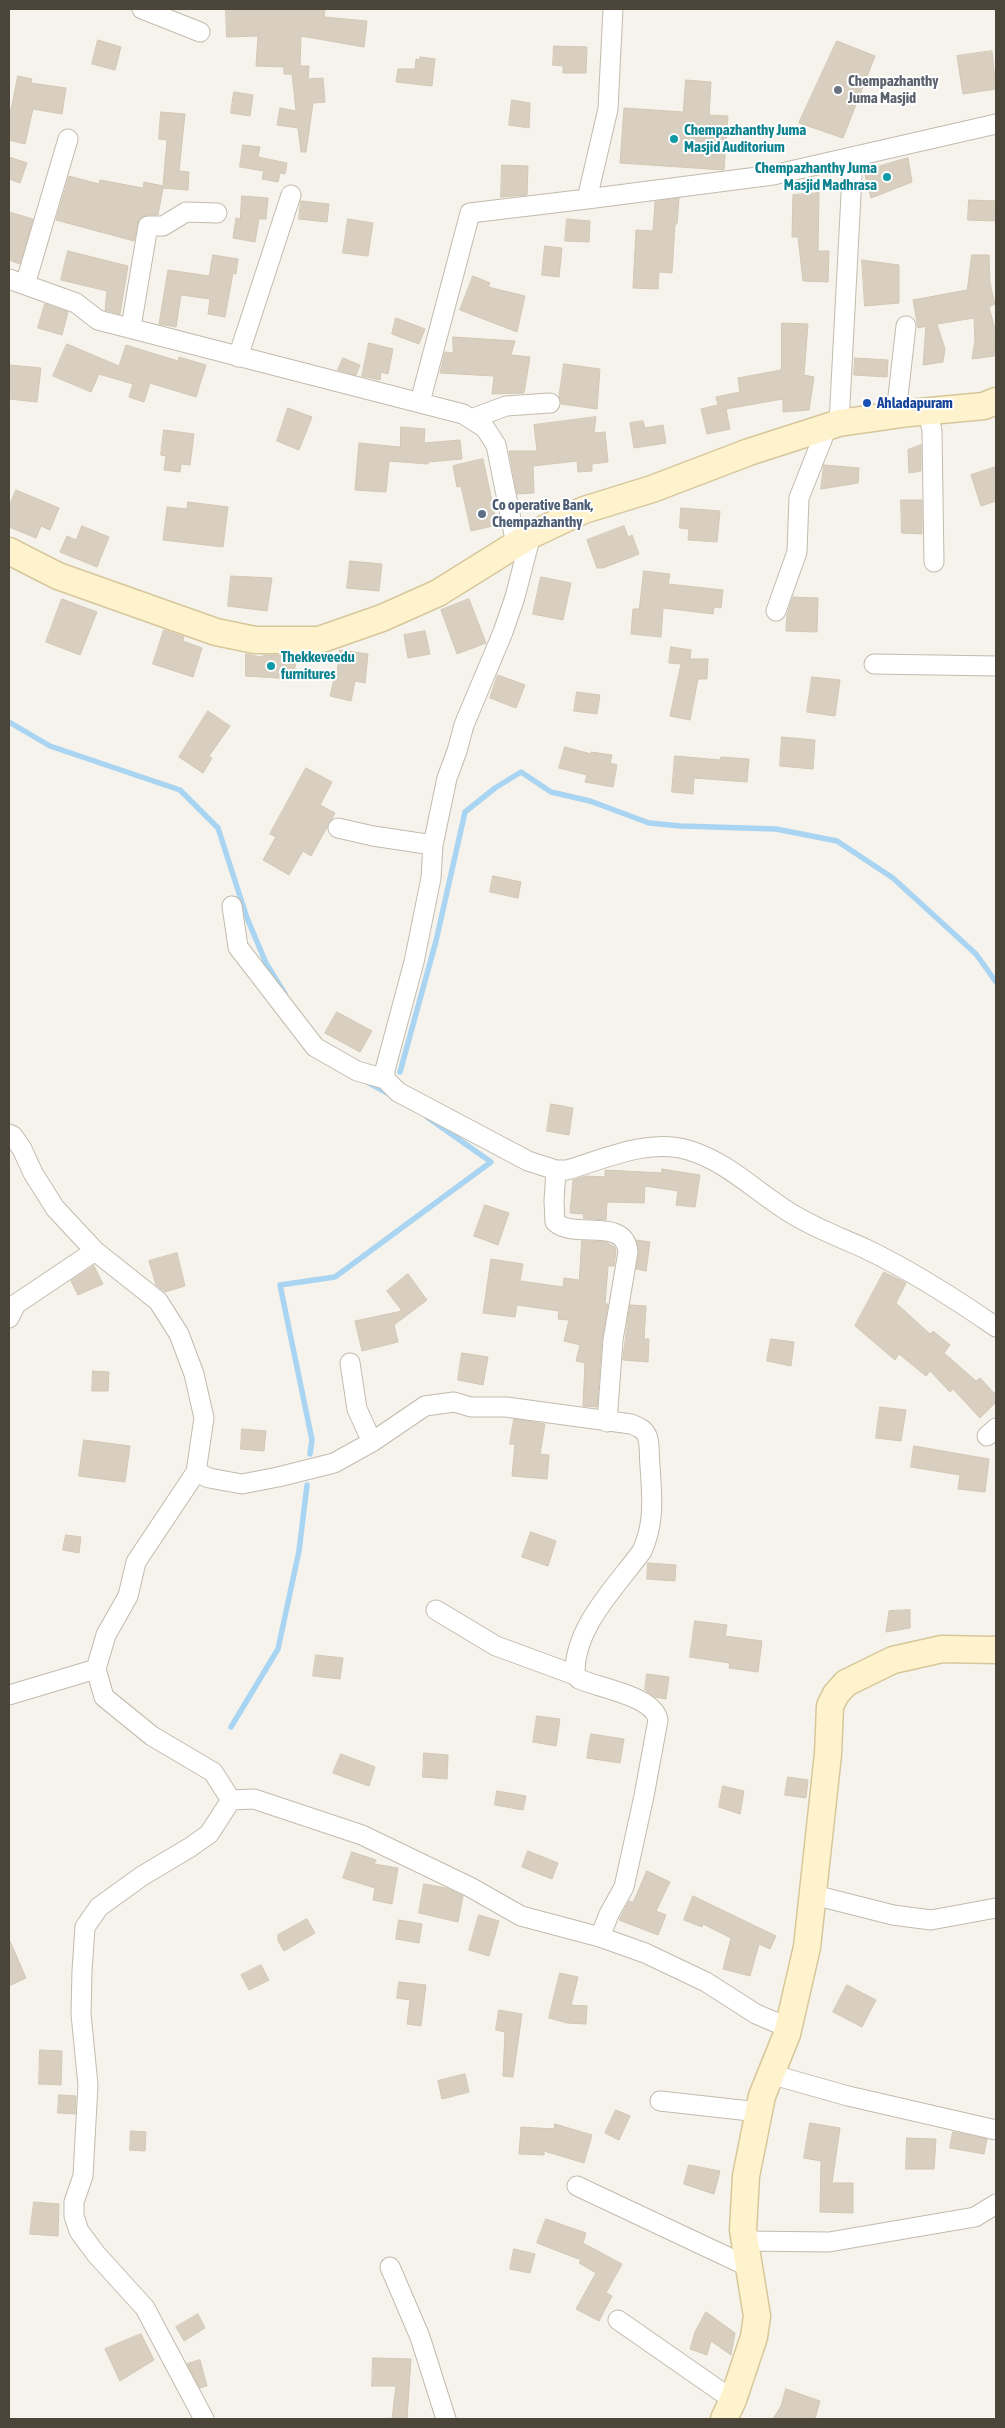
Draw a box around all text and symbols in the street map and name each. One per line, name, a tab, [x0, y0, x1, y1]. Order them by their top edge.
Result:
place label: Chempazhanthy Juma Masjid	[848, 72, 938, 107]
marker: Chempazhanthy Juma Masjid	[832, 84, 844, 96]
place label: Chempazhanthy Juma Masjid Auditorium	[684, 121, 806, 156]
marker: Chempazhanthy Juma Masjid Auditorium	[668, 133, 680, 145]
place label: Chempazhanthy Juma Masjid Madhrasa	[755, 159, 877, 194]
marker: Chempazhanthy Juma Masjid Madhrasa	[881, 171, 893, 183]
place label: Ahladapuram	[877, 394, 953, 412]
marker: Ahladapuram	[861, 397, 873, 409]
place label: Co operative Bank, Chempazhanthy	[492, 496, 593, 531]
marker: Co operative Bank, Chempazhanthy	[476, 508, 488, 520]
place label: Thekkeveedu furnitures	[281, 648, 355, 683]
marker: Thekkeveedu furnitures	[265, 660, 277, 672]

